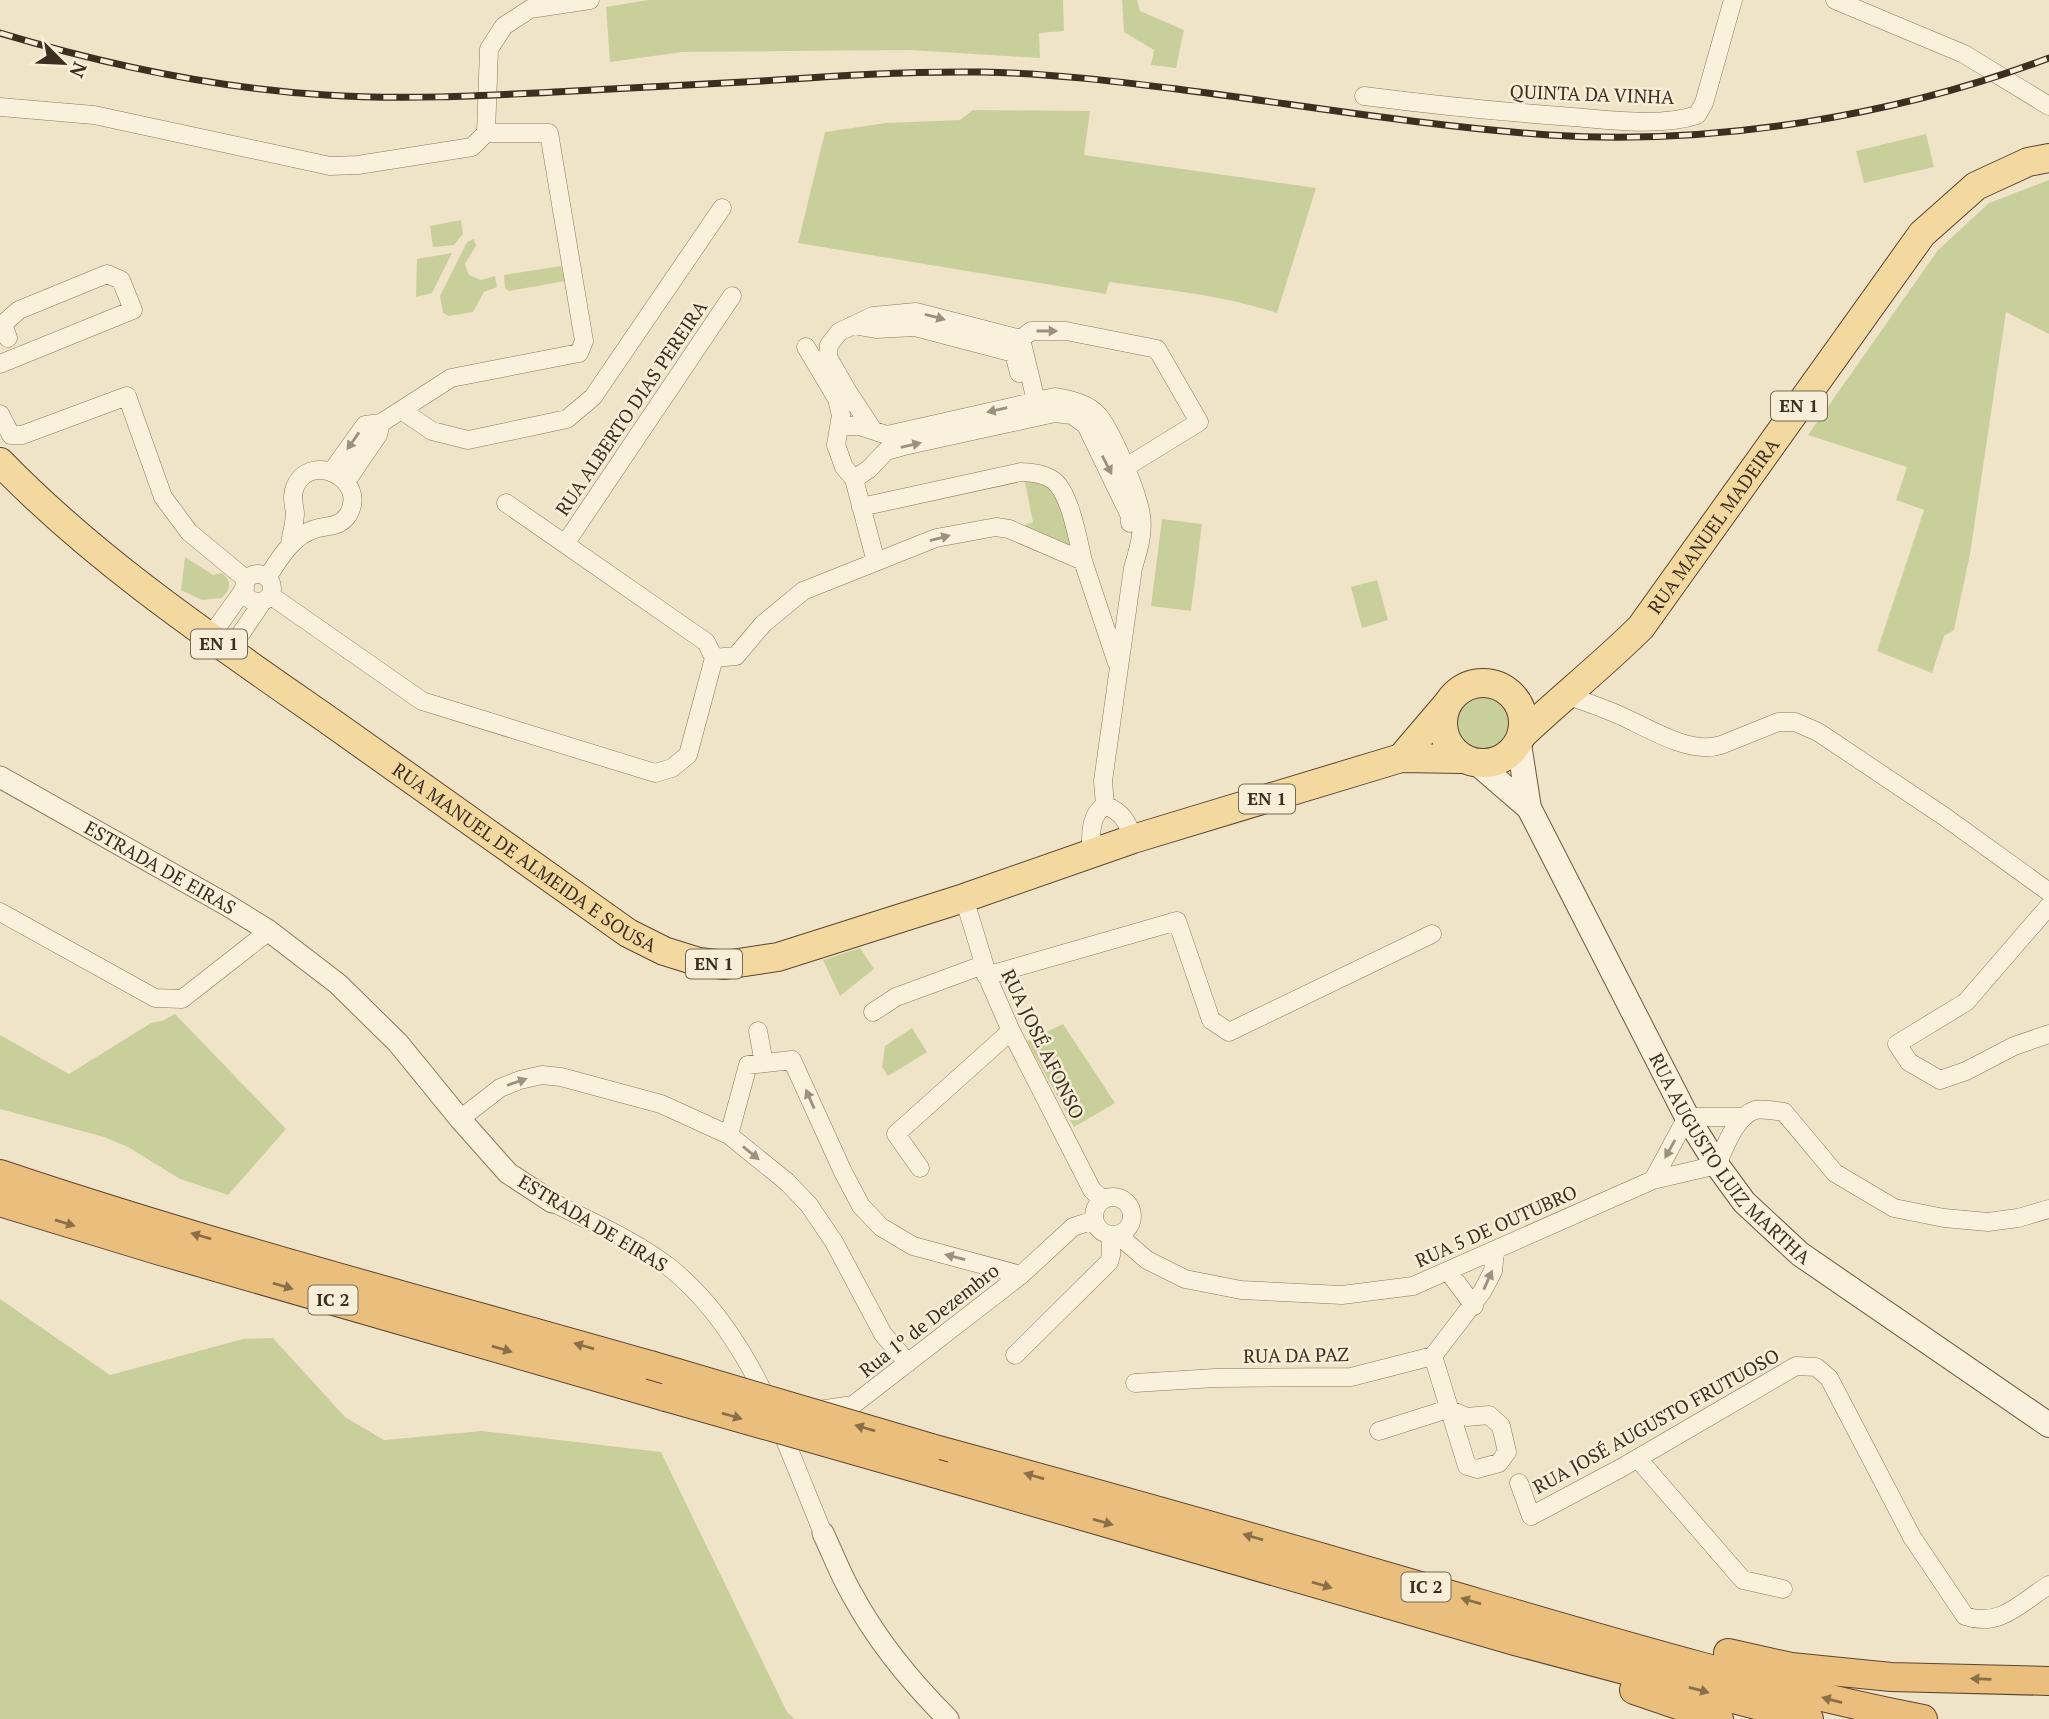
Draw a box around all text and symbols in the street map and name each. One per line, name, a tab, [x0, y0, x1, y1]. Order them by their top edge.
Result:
north arrow	[28, 28, 98, 98]
text: N	[64, 58, 93, 82]
street label: QUINTA DA VINHA	[1509, 78, 1675, 109]
street label: RUA ALBERTO DIAS PEREIRA	[549, 295, 712, 520]
one-way arrow	[924, 312, 946, 323]
one-way arrow	[1036, 325, 1058, 337]
road number: EN 1	[1771, 392, 1827, 420]
one-way arrow	[986, 404, 1008, 415]
one-way arrow	[346, 432, 360, 450]
street label: RUA MANUEL MADEIRA	[1642, 433, 1784, 618]
one-way arrow	[900, 439, 922, 450]
one-way arrow	[1101, 455, 1112, 475]
one-way arrow	[929, 532, 951, 543]
road number: EN 1	[191, 630, 247, 658]
street label: RUA MANUEL DE ALMEIDA E SOUSA	[388, 756, 661, 957]
road number: EN 1	[1239, 784, 1295, 814]
street label: ESTRADA DE EIRAS	[80, 814, 241, 920]
road number: EN 1	[686, 950, 742, 979]
street label: RUA JOSÉ AFONSO	[996, 965, 1091, 1123]
street label: RUA AUGUSTO LUIZ MARTHA	[1644, 1048, 1815, 1269]
one-way arrow	[506, 1076, 527, 1087]
one-way arrow	[804, 1089, 815, 1110]
one-way arrow	[1664, 1139, 1676, 1158]
one-way arrow	[742, 1145, 759, 1160]
street label: ESTRADA DE EIRAS	[514, 1168, 673, 1277]
street label: RUA 5 DE OUTUBRO	[1411, 1179, 1581, 1272]
one-way arrow	[55, 1218, 76, 1228]
one-way arrow	[190, 1231, 211, 1241]
one-way arrow	[944, 1251, 966, 1262]
street label: Rua 1º de Dezembro	[854, 1257, 1004, 1382]
one-way arrow	[1482, 1270, 1494, 1290]
one-way arrow	[273, 1282, 294, 1292]
road number: IC 2	[308, 1286, 358, 1315]
one-way arrow	[573, 1341, 594, 1351]
street label: RUA DA PAZ	[1243, 1341, 1349, 1368]
street label: RUA JOSÉ AUGUSTO FRUTUOSO	[1528, 1342, 1783, 1499]
one-way arrow	[492, 1345, 513, 1355]
one-way arrow	[722, 1411, 743, 1421]
one-way arrow	[855, 1423, 876, 1433]
one-way arrow	[1022, 1470, 1044, 1481]
one-way arrow	[1093, 1518, 1114, 1528]
one-way arrow	[1242, 1532, 1263, 1542]
road number: IC 2	[1402, 1572, 1450, 1602]
one-way arrow	[1312, 1581, 1333, 1591]
one-way arrow	[1460, 1595, 1481, 1605]
one-way arrow	[1970, 1674, 1992, 1685]
one-way arrow	[1688, 1685, 1710, 1696]
one-way arrow	[1821, 1694, 1843, 1705]

